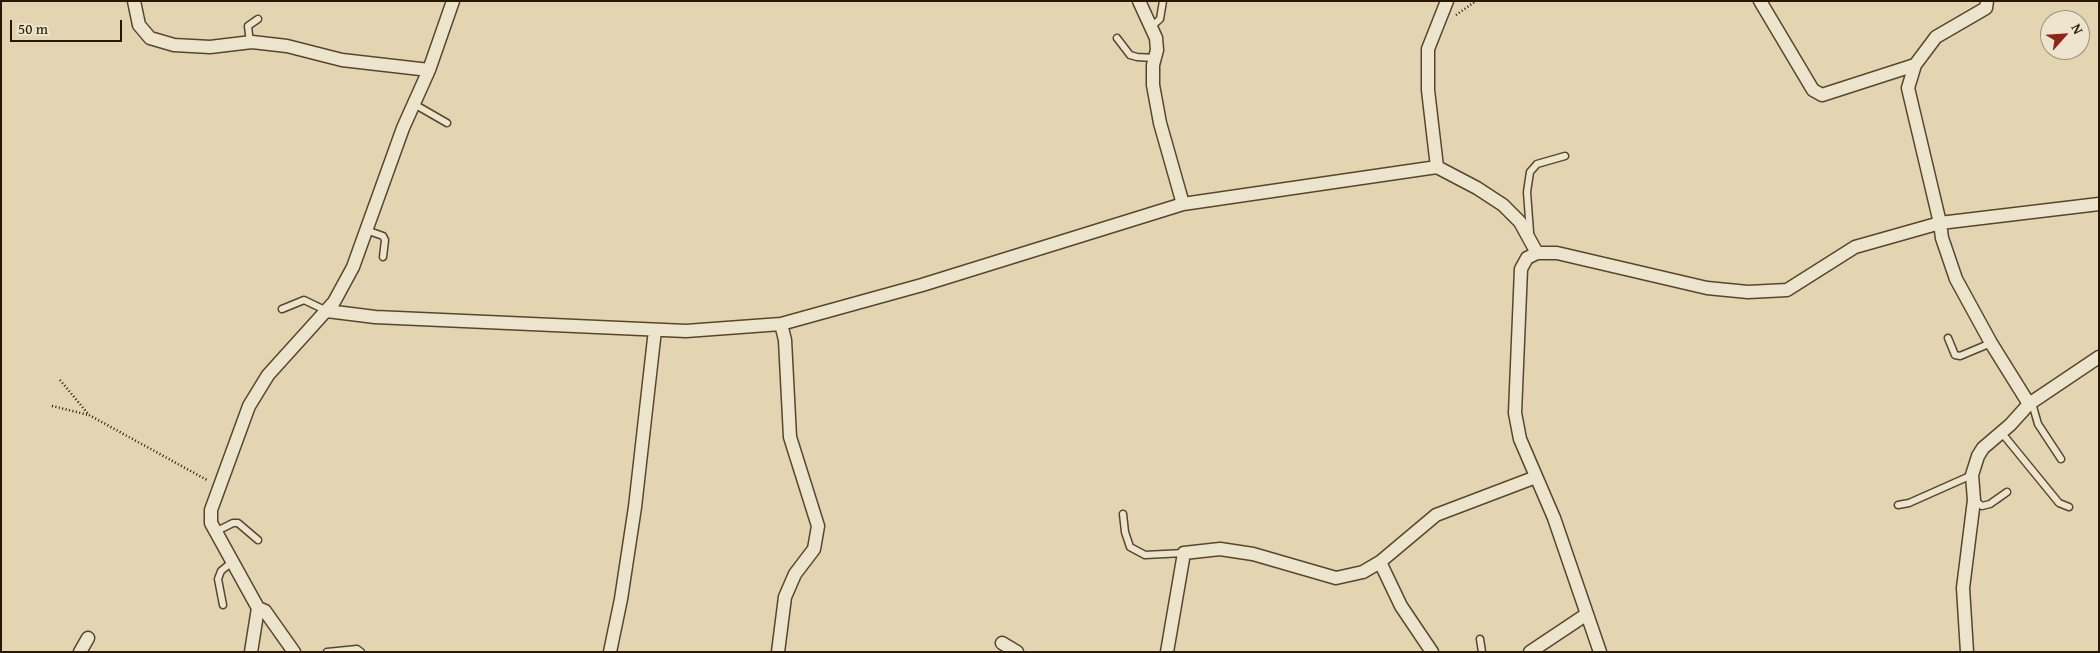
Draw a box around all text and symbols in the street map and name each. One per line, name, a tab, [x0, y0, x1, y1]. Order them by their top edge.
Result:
scale bar	[12, 10, 125, 42]
north arrow	[2040, 10, 2090, 60]
text: 50 m	[18, 18, 48, 39]
text: N	[2067, 20, 2089, 37]

